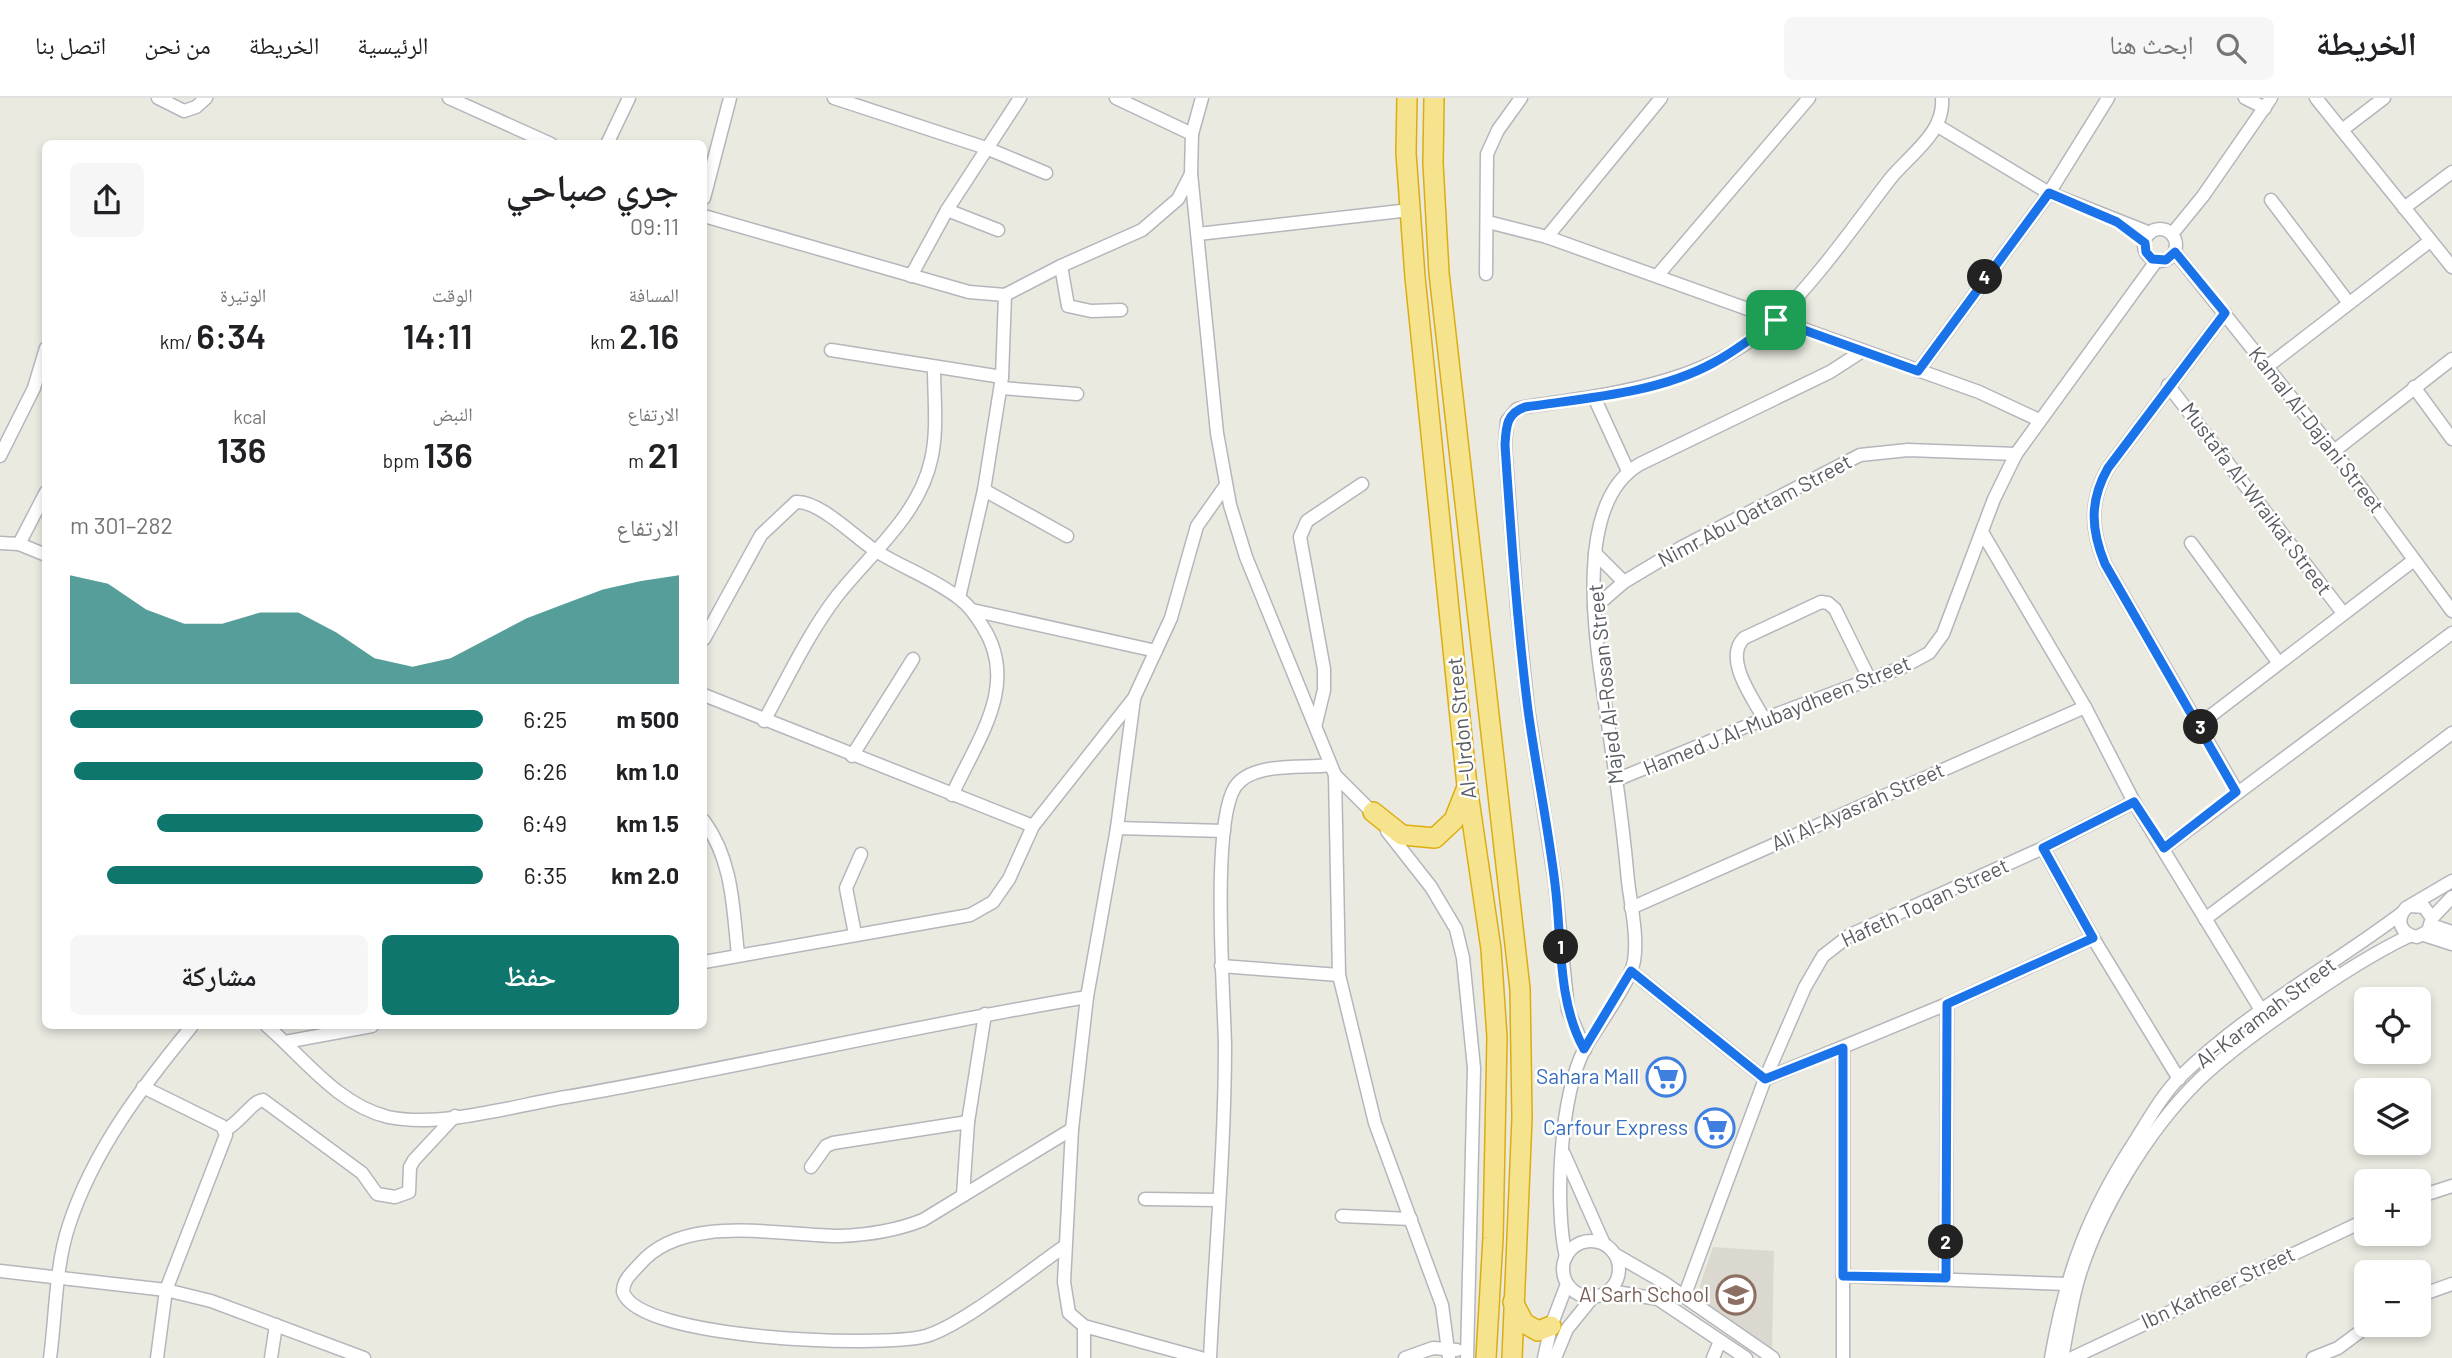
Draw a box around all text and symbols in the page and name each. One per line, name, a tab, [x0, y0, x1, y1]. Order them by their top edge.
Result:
search box	[1784, 17, 2274, 80]
text: الخريطة	[2316, 22, 2417, 62]
text: ابحث هنا	[2109, 28, 2194, 59]
icon: search	[2212, 29, 2250, 67]
text: اتصل بنا	[35, 30, 106, 59]
text: من نحن	[144, 30, 211, 59]
text: الخريطة	[249, 30, 319, 59]
text: الرئيسية	[357, 30, 429, 59]
button: share	[70, 163, 144, 237]
text: جري صباحي	[505, 163, 679, 209]
text: 09:11	[630, 212, 679, 240]
pin: 4	[1968, 260, 2002, 294]
text: 4	[1979, 265, 1990, 288]
text: الوتيرة	[220, 283, 266, 306]
text: الوقت	[432, 283, 473, 306]
text: المسافة	[629, 283, 679, 306]
pin	[1746, 290, 1806, 350]
icon: arrive	[1757, 301, 1795, 339]
text: 6:34	[196, 314, 266, 356]
text: 14:11	[402, 314, 473, 356]
text: 2.16	[619, 314, 679, 356]
text: /km	[160, 330, 196, 353]
text: km	[590, 330, 619, 353]
street label: Kamal Al-Dajani Street	[2244, 341, 2390, 517]
street label: Mustafa Al-Wraikat Street	[2177, 397, 2338, 599]
text: النبض	[432, 402, 473, 425]
text: الارتفاع	[627, 402, 679, 425]
text: kcal	[233, 405, 266, 428]
text: 136	[217, 428, 266, 470]
text: 136	[423, 433, 473, 475]
text: 21	[648, 433, 679, 475]
street label: Nimr Abu Qattam Street	[1653, 448, 1856, 571]
text: bpm	[383, 449, 423, 472]
text: m	[628, 449, 648, 472]
text: 282–301 m	[70, 511, 173, 539]
text: الارتفاع	[616, 513, 679, 541]
street label: Majed Al-Rosan Street	[1582, 583, 1627, 786]
street label: Hamed J Al-Mubaydheen Street	[1639, 649, 1914, 780]
street label: Al-Urdon Street	[1441, 656, 1480, 800]
text: 6:25	[523, 705, 567, 733]
text: 500 m	[617, 705, 679, 733]
pin: 3	[2184, 710, 2218, 744]
text: 3	[2195, 715, 2206, 738]
street label: Ali Al-Ayasrah Street	[1767, 756, 1948, 855]
text: 6:26	[523, 757, 567, 785]
text: 1.0 km	[616, 757, 679, 785]
text: 6:49	[523, 809, 567, 837]
text: 1.5 km	[616, 809, 679, 837]
street label: Hafeth Toqan Street	[1837, 852, 2012, 951]
text: 6:35	[524, 861, 567, 889]
text: 2.0 km	[611, 861, 679, 889]
pin: 1	[1544, 930, 1578, 964]
button: مشاركة	[70, 935, 368, 1015]
button: حفظ	[382, 935, 679, 1015]
text: 1	[1557, 935, 1564, 958]
street label: Al-Karamah Street	[2190, 951, 2340, 1073]
map controls	[2354, 987, 2431, 1337]
button: locate	[2354, 987, 2431, 1064]
supermarket icon: Sahara Mall	[1645, 1056, 1687, 1098]
place label: Sahara Mall	[1536, 1063, 1639, 1088]
button: layers	[2354, 1078, 2431, 1155]
supermarket icon: Carfour Express	[1694, 1107, 1736, 1149]
place label: Carfour Express	[1543, 1114, 1688, 1139]
button: +	[2354, 1169, 2431, 1246]
pin: 2	[1928, 1224, 1964, 1260]
text: 2	[1940, 1230, 1951, 1253]
street label: Ibn Katheer Street	[2137, 1240, 2298, 1333]
button: −	[2354, 1260, 2431, 1337]
school or university icon: Al Sarh School	[1715, 1274, 1757, 1316]
place label: Al Sarh School	[1579, 1281, 1709, 1306]

